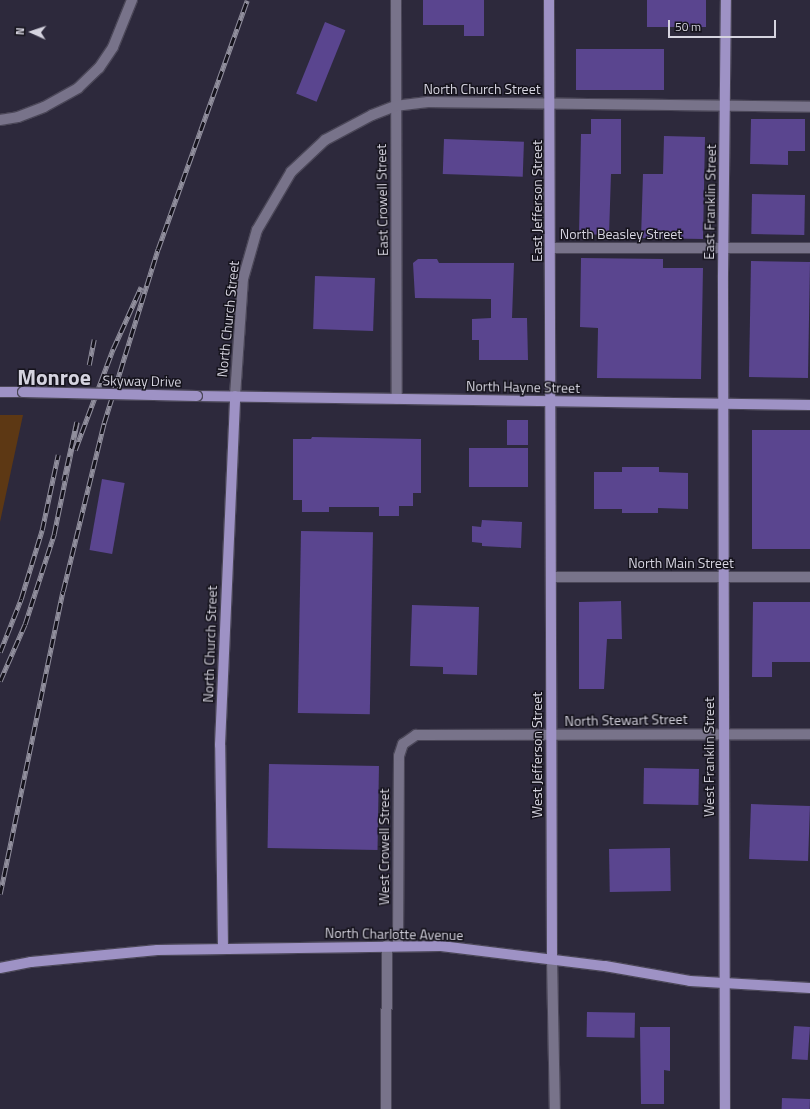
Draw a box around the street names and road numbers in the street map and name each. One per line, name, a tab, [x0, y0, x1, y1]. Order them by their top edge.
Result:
street label: North Church Street	[423, 81, 541, 97]
street label: East Jefferson Street	[529, 140, 545, 262]
street label: East Crowell Street	[373, 144, 391, 256]
street label: East Franklin Street	[701, 144, 719, 260]
street label: North Beasley Street	[560, 226, 682, 242]
street label: North Church Street	[214, 260, 242, 378]
street label: Skyway Drive	[102, 372, 182, 390]
street label: North Hayne Street	[466, 378, 580, 396]
street label: North Main Street	[628, 555, 734, 571]
street label: North Church Street	[200, 585, 220, 703]
street label: West Jefferson Street	[529, 692, 545, 818]
street label: West Franklin Street	[701, 697, 717, 817]
street label: North Stewart Street	[564, 711, 688, 729]
street label: West Crowell Street	[376, 789, 392, 905]
street label: North Charlotte Avenue	[325, 924, 463, 944]

